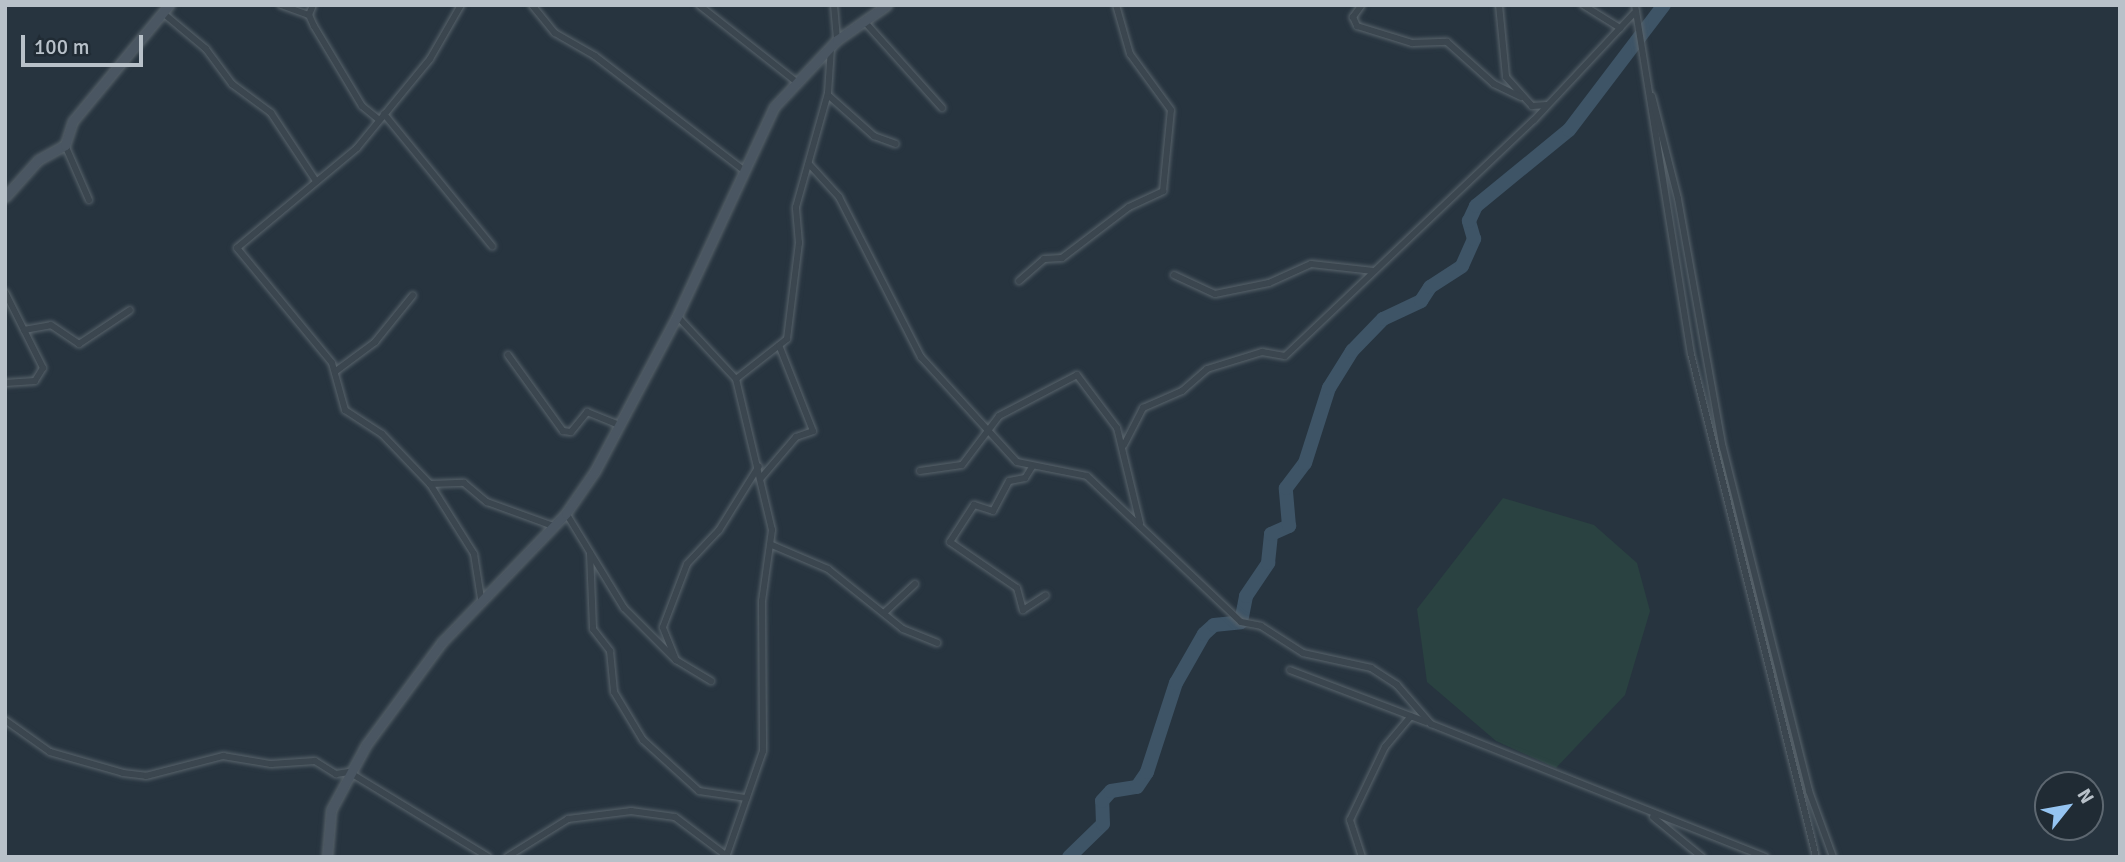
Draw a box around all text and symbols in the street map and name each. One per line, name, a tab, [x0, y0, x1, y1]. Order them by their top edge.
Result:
scale bar	[24, 21, 147, 65]
text: 100 m	[34, 34, 89, 60]
north arrow	[2034, 771, 2104, 841]
text: N	[2072, 784, 2099, 808]

